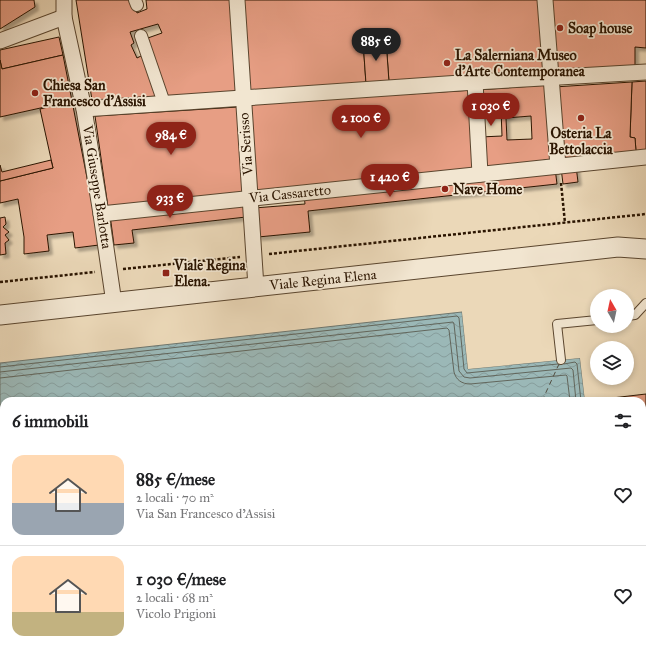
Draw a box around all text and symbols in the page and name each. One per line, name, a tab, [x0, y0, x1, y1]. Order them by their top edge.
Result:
place label: Soap house	[568, 20, 633, 38]
marker: Soap house	[555, 23, 565, 33]
pin: 885 €	[348, 28, 404, 62]
text: 885 €	[361, 33, 391, 49]
place label: La Salerniana Museo d'Arte Contemporanea	[455, 47, 586, 81]
marker: La Salerniana Museo d'Arte Contemporanea	[442, 58, 452, 68]
place label: Chiesa San Francesco d'Assisi	[43, 77, 146, 110]
marker: Chiesa San Francesco d'Assisi	[30, 88, 40, 98]
pin: 1 030 €	[454, 93, 528, 127]
text: 1 030 €	[472, 98, 510, 114]
pin: 2 100 €	[324, 105, 398, 139]
text: 2 100 €	[341, 110, 381, 126]
street label: Via Serisso	[235, 112, 257, 177]
marker: Osteria La Bettolaccia	[576, 113, 586, 123]
pin: 984 €	[143, 122, 199, 156]
street label: Via Giuseppe Barlotta	[79, 123, 115, 250]
place label: Osteria La Bettolaccia	[549, 125, 614, 158]
text: 984 €	[155, 127, 187, 143]
pin: 1 420 €	[353, 164, 427, 198]
text: 1 420 €	[370, 169, 410, 185]
street label: Via Cassaretto	[247, 181, 332, 207]
place label: Nave Home	[453, 181, 522, 198]
marker: Nave Home	[440, 184, 450, 194]
pin: 933 €	[142, 185, 198, 219]
text: 933 €	[156, 190, 184, 206]
place label: Viale Regina Elena.	[173, 257, 247, 290]
street label: Viale Regina Elena	[268, 266, 377, 294]
marker: Viale Regina Elena.	[161, 268, 171, 278]
north arrow	[590, 289, 634, 333]
map controls	[590, 289, 634, 385]
button: layers	[590, 341, 634, 385]
icon: filters	[612, 410, 634, 432]
text: 6 immobili	[12, 411, 88, 432]
text: 885 €/mese	[136, 469, 215, 490]
icon: home	[44, 471, 92, 519]
icon: heart	[612, 484, 634, 506]
text: 2 locali · 70 m²	[136, 490, 214, 506]
text: Via San Francesco d'Assisi	[136, 506, 275, 522]
text: 1 030 €/mese	[136, 569, 226, 590]
icon: home	[44, 572, 92, 620]
icon: heart	[612, 585, 634, 607]
text: 2 locali · 68 m²	[136, 590, 213, 606]
text: Vicolo Prigioni	[136, 606, 216, 622]

